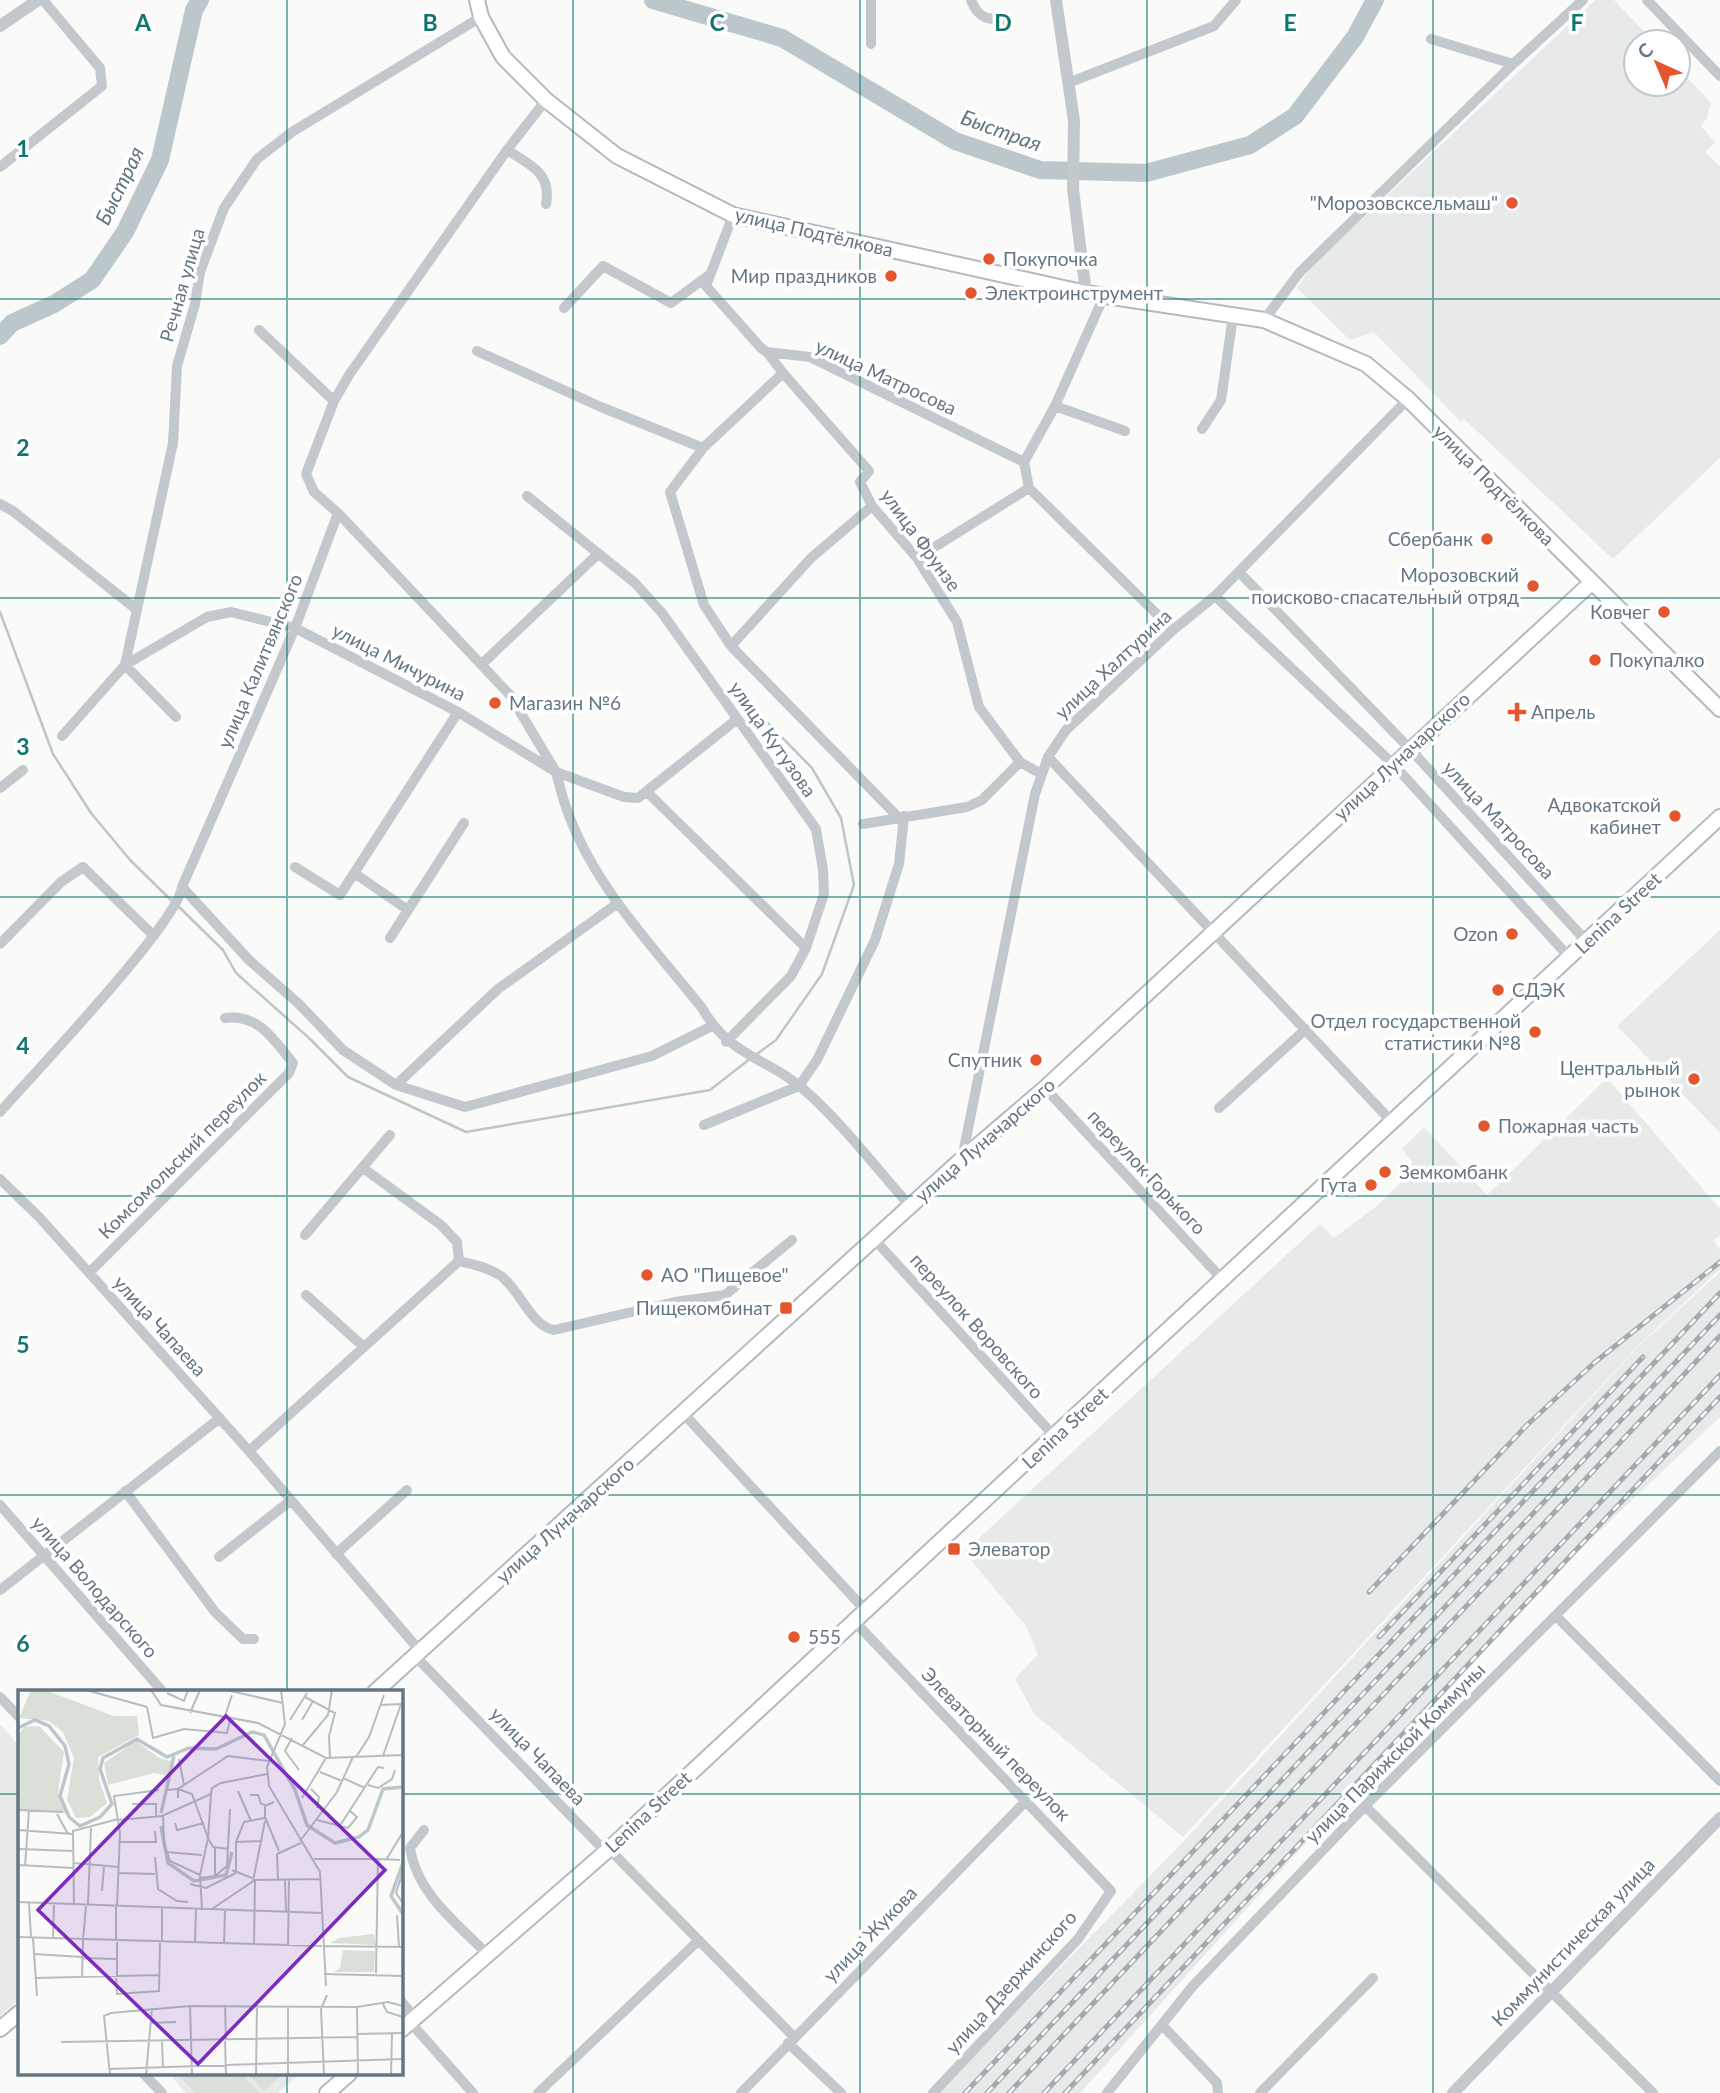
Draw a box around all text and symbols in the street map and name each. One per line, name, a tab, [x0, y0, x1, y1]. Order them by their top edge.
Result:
text: A	[134, 8, 152, 36]
text: B	[422, 8, 438, 36]
text: C	[709, 8, 725, 36]
text: D	[994, 8, 1012, 36]
text: E	[1283, 8, 1297, 36]
text: F	[1570, 8, 1584, 36]
north arrow	[1622, 28, 1692, 98]
text: С	[1632, 37, 1658, 63]
water label: Быстрая	[958, 103, 1045, 156]
text: 1	[16, 134, 30, 162]
water label: Быстрая	[89, 142, 148, 229]
place label: "Морозовсксельмаш"	[1310, 191, 1498, 214]
marker: "Морозовсксельмаш"	[1504, 195, 1520, 211]
street label: улица Подтёлкова	[733, 202, 895, 261]
street label: Речная улица	[154, 225, 209, 344]
place label: Покупочка	[1003, 247, 1098, 270]
marker: Покупочка	[981, 251, 997, 267]
place label: Мир праздников	[731, 264, 877, 287]
marker: Мир праздников	[883, 268, 899, 284]
place label: Электроинструмент	[985, 281, 1164, 304]
marker: Электроинструмент	[963, 285, 979, 301]
street label: улица Матросова	[812, 334, 960, 419]
street label: улица Подтёлкова	[1429, 419, 1560, 550]
text: 2	[16, 433, 30, 461]
street label: улица Фрунзе	[877, 484, 966, 595]
place label: Сбербанк	[1388, 527, 1473, 550]
marker: Сбербанк	[1479, 531, 1495, 547]
place label: Морозовский поисково-спасательный отряд	[1251, 563, 1519, 608]
street label: улица Калитвянского	[212, 570, 307, 752]
marker: Морозовский поисково-спасательный отряд	[1525, 578, 1541, 594]
place label: Ковчег	[1590, 600, 1650, 623]
street label: улица Халтурина	[1050, 604, 1176, 723]
marker: Ковчег	[1656, 604, 1672, 620]
street label: улица Мичурина	[329, 618, 470, 705]
place label: Покупалко	[1609, 648, 1705, 671]
marker: Покупалко	[1587, 652, 1603, 668]
street label: улица Кутузова	[725, 676, 822, 801]
street label: улица Луначарского	[1329, 687, 1474, 825]
place label: Магазин №6	[509, 691, 621, 714]
marker: Магазин №6	[487, 695, 503, 711]
place label: Апрель	[1531, 700, 1595, 723]
marker: Апрель	[1509, 704, 1525, 720]
text: 3	[16, 732, 30, 760]
street label: улица Матросова	[1439, 756, 1560, 883]
place label: Адвокатской кабинет	[1548, 793, 1661, 838]
marker: Адвокатской кабинет	[1667, 808, 1683, 824]
street label: Lenina Street	[1570, 867, 1666, 958]
place label: Ozon	[1453, 922, 1498, 945]
marker: Ozon	[1504, 926, 1520, 942]
place label: СДЭК	[1512, 978, 1565, 1001]
marker: СДЭК	[1490, 982, 1506, 998]
place label: Отдел государственной статистики №8	[1310, 1009, 1521, 1054]
marker: Отдел государственной статистики №8	[1527, 1024, 1543, 1040]
text: 4	[16, 1031, 30, 1059]
place label: Спутник	[948, 1048, 1022, 1071]
marker: Спутник	[1028, 1052, 1044, 1068]
place label: Центральный рынок	[1560, 1056, 1680, 1101]
street label: Комсомольский переулок	[93, 1066, 270, 1243]
marker: Центральный рынок	[1686, 1071, 1702, 1087]
street label: улица Луначарского	[910, 1073, 1059, 1207]
street label: переулок Горького	[1084, 1104, 1211, 1239]
place label: Пожарная часть	[1498, 1114, 1639, 1137]
marker: Пожарная часть	[1476, 1118, 1492, 1134]
place label: Земкомбанк	[1399, 1160, 1508, 1183]
marker: Земкомбанк	[1377, 1164, 1393, 1180]
place label: Гута	[1320, 1173, 1357, 1196]
marker: Гута	[1363, 1177, 1379, 1193]
street label: переулок Воровского	[906, 1248, 1049, 1403]
place label: АО "Пищевое"	[661, 1263, 789, 1286]
marker: АО "Пищевое"	[639, 1267, 655, 1283]
street label: улица Чапаева	[109, 1271, 212, 1381]
place label: Пищекомбинат	[636, 1296, 772, 1319]
marker: Пищекомбинат	[778, 1300, 794, 1316]
text: 5	[16, 1330, 30, 1358]
street label: Lenina Street	[1017, 1382, 1113, 1473]
street label: улица Луначарского	[491, 1452, 638, 1588]
street label: улица Володарского	[28, 1511, 163, 1662]
place label: Элеватор	[968, 1537, 1050, 1560]
marker: Элеватор	[946, 1541, 962, 1557]
place label: 555	[808, 1625, 841, 1648]
text: 6	[16, 1629, 30, 1657]
marker: 555	[786, 1629, 802, 1645]
street label: улица Парижской Коммуны	[1300, 1658, 1489, 1847]
street label: Элеваторный переулок	[917, 1662, 1076, 1825]
inset map	[18, 1690, 402, 2076]
street label: улица Чапаева	[486, 1702, 591, 1810]
street label: Lenina Street	[600, 1766, 696, 1857]
street label: Коммунистическая улица	[1486, 1853, 1659, 2031]
street label: улица Жукова	[818, 1881, 921, 1986]
street label: улица Дзержинского	[940, 1905, 1081, 2058]

